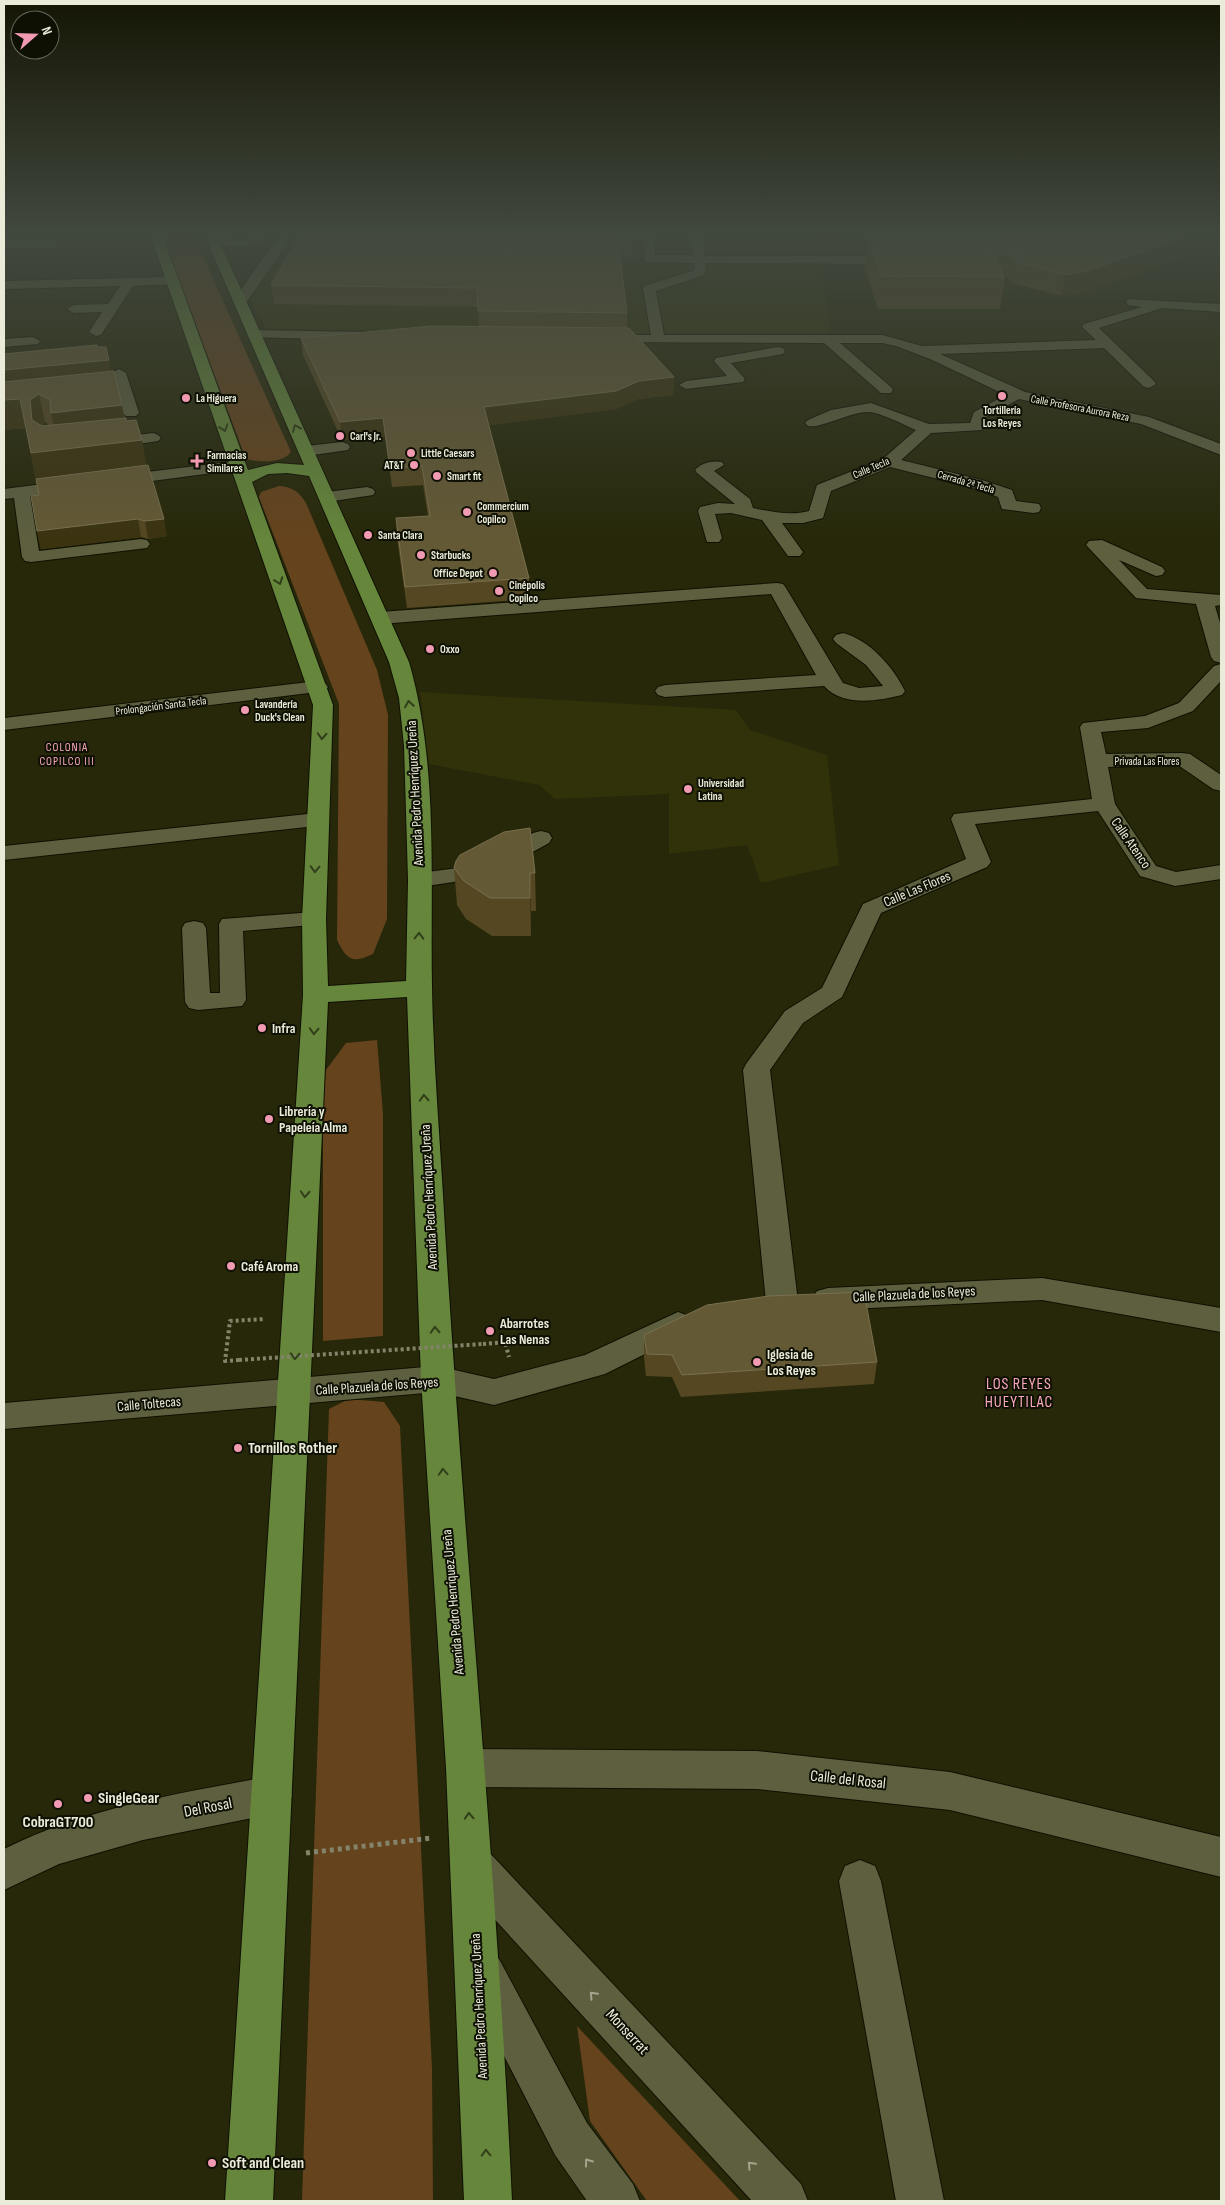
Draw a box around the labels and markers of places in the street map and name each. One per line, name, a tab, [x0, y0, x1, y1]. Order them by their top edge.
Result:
marker: Tortillería Los Reyes	[996, 390, 1008, 402]
marker: La Higuera	[180, 392, 192, 404]
place label: La Higuera	[196, 392, 237, 405]
place label: Tortillería Los Reyes	[983, 404, 1021, 430]
marker: Carl's Jr.	[334, 430, 346, 442]
place label: Carl's Jr.	[350, 430, 382, 443]
marker: Little Caesars	[405, 447, 417, 459]
place label: Little Caesars	[421, 447, 474, 460]
place label: Farmacias Similares	[207, 449, 247, 475]
marker: Farmacias Similares	[191, 455, 203, 467]
place label: AT&T	[383, 459, 404, 472]
marker: AT&T	[408, 459, 420, 471]
marker: Smart fit	[431, 470, 443, 482]
place label: Smart fit	[447, 470, 482, 483]
place label: Commercium Copilco	[477, 500, 529, 526]
marker: Commercium Copilco	[461, 506, 473, 518]
marker: Santa Clara	[362, 529, 374, 541]
place label: Santa Clara	[378, 529, 423, 542]
marker: Starbucks	[415, 549, 427, 561]
place label: Starbucks	[431, 549, 470, 562]
place label: Office Depot	[433, 567, 483, 580]
marker: Office Depot	[487, 567, 499, 579]
place label: Cinépolis Copilco	[509, 579, 545, 605]
marker: Cinépolis Copilco	[493, 585, 505, 597]
marker: Oxxo	[424, 643, 436, 655]
place label: Oxxo	[440, 643, 460, 656]
place label: Lavandería Duck's Clean	[255, 698, 305, 724]
marker: Lavandería Duck's Clean	[239, 704, 251, 716]
place label: Universidad Latina	[698, 777, 744, 803]
marker: Universidad Latina	[682, 783, 694, 795]
place label: Infra	[272, 1020, 296, 1037]
marker: Infra	[256, 1022, 268, 1034]
place label: Librería y Papeleía Alma	[279, 1103, 347, 1136]
marker: Librería y Papeleía Alma	[263, 1113, 275, 1125]
place label: Café Aroma	[241, 1258, 298, 1275]
marker: Café Aroma	[225, 1260, 237, 1272]
place label: Abarrotes Las Nenas	[499, 1315, 550, 1348]
marker: Abarrotes Las Nenas	[484, 1325, 496, 1337]
place label: Iglesia de Los Reyes	[767, 1346, 816, 1379]
marker: Iglesia de Los Reyes	[751, 1356, 763, 1368]
place label: Tornillos Rother	[248, 1439, 337, 1458]
marker: Tornillos Rother	[232, 1442, 244, 1454]
place label: SingleGear	[98, 1789, 159, 1808]
marker: SingleGear	[82, 1792, 94, 1804]
marker: CobraGT700	[52, 1798, 64, 1810]
place label: CobraGT700	[23, 1813, 93, 1832]
place label: Soft and Clean	[222, 2154, 304, 2173]
marker: Soft and Clean	[206, 2157, 218, 2169]

